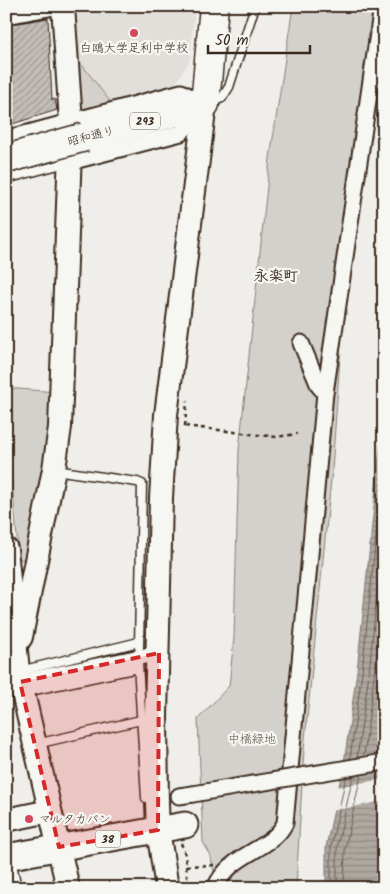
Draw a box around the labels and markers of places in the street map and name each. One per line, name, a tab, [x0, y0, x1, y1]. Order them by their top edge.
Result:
marker: 白鴎大学足利中学校	[128, 27, 140, 39]
place label: 白鴎大学足利中学校	[80, 39, 188, 58]
place label: マルタカパン	[39, 810, 111, 829]
marker: マルタカパン	[23, 813, 35, 825]

